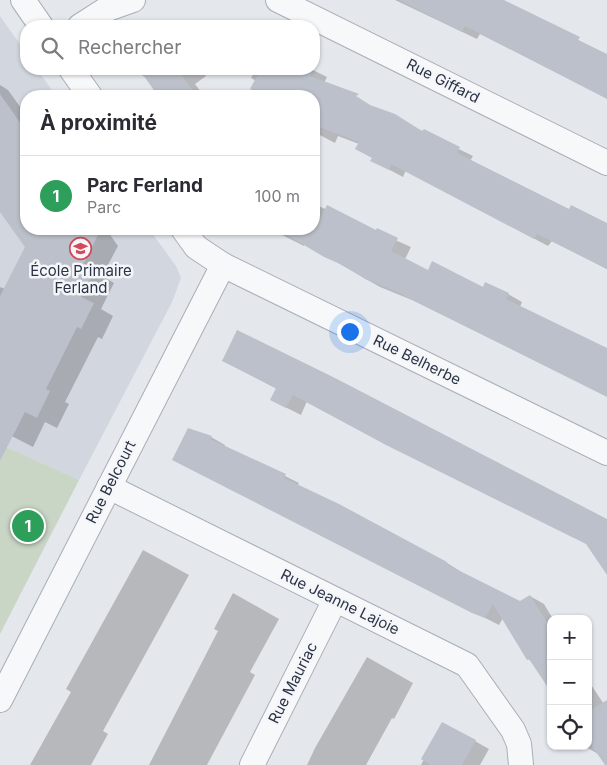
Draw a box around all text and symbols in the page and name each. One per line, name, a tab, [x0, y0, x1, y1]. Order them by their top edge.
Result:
search box	[20, 20, 320, 75]
icon: search	[38, 34, 66, 62]
text: Rechercher	[78, 36, 181, 59]
street label: Rue Giffard	[403, 54, 483, 107]
text: À proximité	[40, 110, 157, 135]
text: Parc Ferland	[87, 174, 203, 197]
text: 1	[53, 186, 59, 206]
text: 100 m	[255, 186, 300, 206]
text: Parc	[87, 197, 121, 217]
school or university icon: École Primaire Ferland	[69, 236, 93, 260]
place label: École Primaire Ferland	[30, 261, 132, 297]
your location	[337, 319, 363, 345]
street label: Rue Belherbe	[370, 330, 464, 389]
street label: Rue Belcourt	[81, 437, 140, 527]
pin: 1	[12, 507, 44, 545]
street label: Rue Jeanne Lajoie	[278, 565, 403, 639]
map controls	[547, 615, 592, 750]
button: +	[547, 615, 592, 660]
street label: Rue Mauriac	[264, 639, 321, 727]
button: −	[547, 660, 592, 705]
button: locate	[547, 705, 592, 750]

